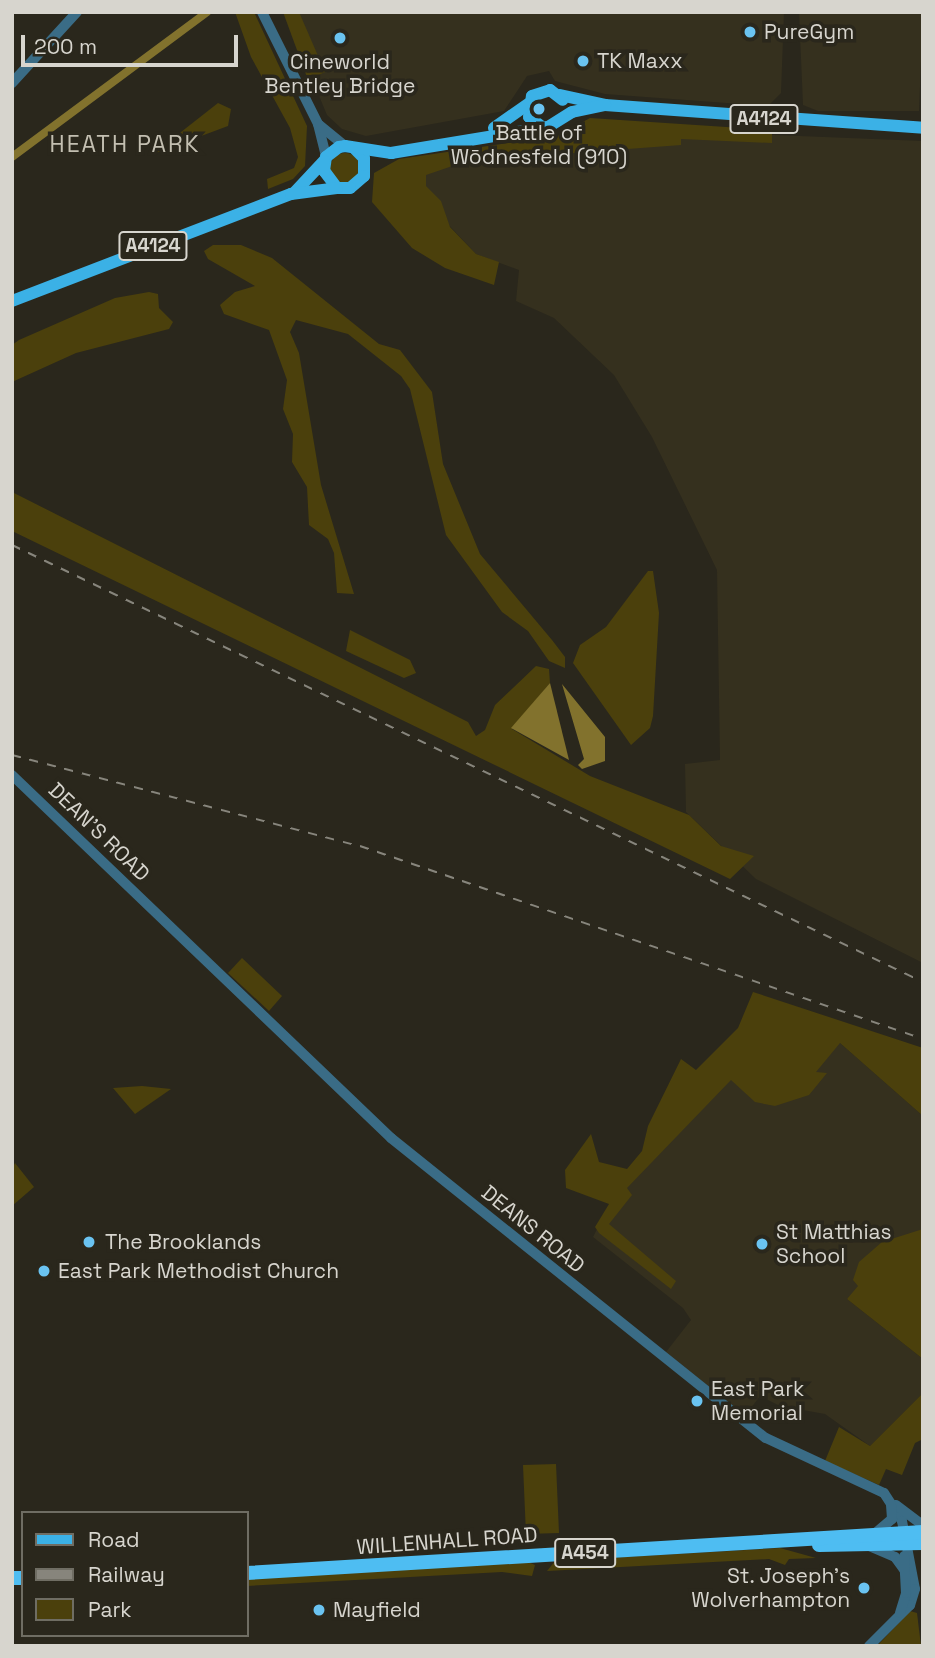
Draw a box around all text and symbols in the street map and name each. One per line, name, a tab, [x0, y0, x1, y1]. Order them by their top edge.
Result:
place label: PureGym	[764, 19, 854, 45]
scale bar	[24, 21, 242, 65]
marker: PureGym	[742, 24, 758, 40]
marker: Cineworld Bentley Bridge	[332, 30, 348, 46]
text: 200 m	[34, 33, 97, 60]
place label: TK Maxx	[597, 48, 683, 74]
place label: Cineworld Bentley Bridge	[265, 49, 415, 99]
marker: TK Maxx	[575, 53, 591, 69]
marker: Battle of Wōdnesfeld (910)	[531, 101, 547, 117]
road number: A4124	[729, 104, 799, 134]
place label: Battle of Wōdnesfeld (910)	[451, 120, 627, 170]
district label: HEATH PARK	[51, 130, 199, 158]
road number: A4124	[118, 230, 188, 262]
street label: DEAN'S ROAD	[43, 778, 155, 886]
street label: DEANS ROAD	[476, 1180, 590, 1278]
place label: St Matthias School	[776, 1219, 892, 1269]
place label: The Brooklands	[105, 1229, 261, 1255]
marker: The Brooklands	[79, 1232, 99, 1252]
marker: St Matthias School	[754, 1236, 770, 1252]
place label: East Park Methodist Church	[58, 1258, 339, 1284]
marker: East Park Methodist Church	[36, 1263, 52, 1279]
place label: East Park Memorial	[711, 1376, 804, 1426]
marker: East Park Memorial	[689, 1393, 705, 1409]
legend	[21, 1511, 248, 1637]
street label: WILLENHALL ROAD	[355, 1522, 539, 1560]
text: Road	[88, 1526, 140, 1553]
road number: A454	[554, 1538, 616, 1568]
text: Railway	[88, 1561, 165, 1588]
place label: St. Joseph's Wolverhampton	[691, 1563, 850, 1613]
marker: St. Joseph's Wolverhampton	[856, 1580, 872, 1596]
text: Park	[88, 1596, 132, 1623]
place label: Mayfield	[333, 1597, 421, 1623]
marker: Mayfield	[311, 1602, 327, 1618]

